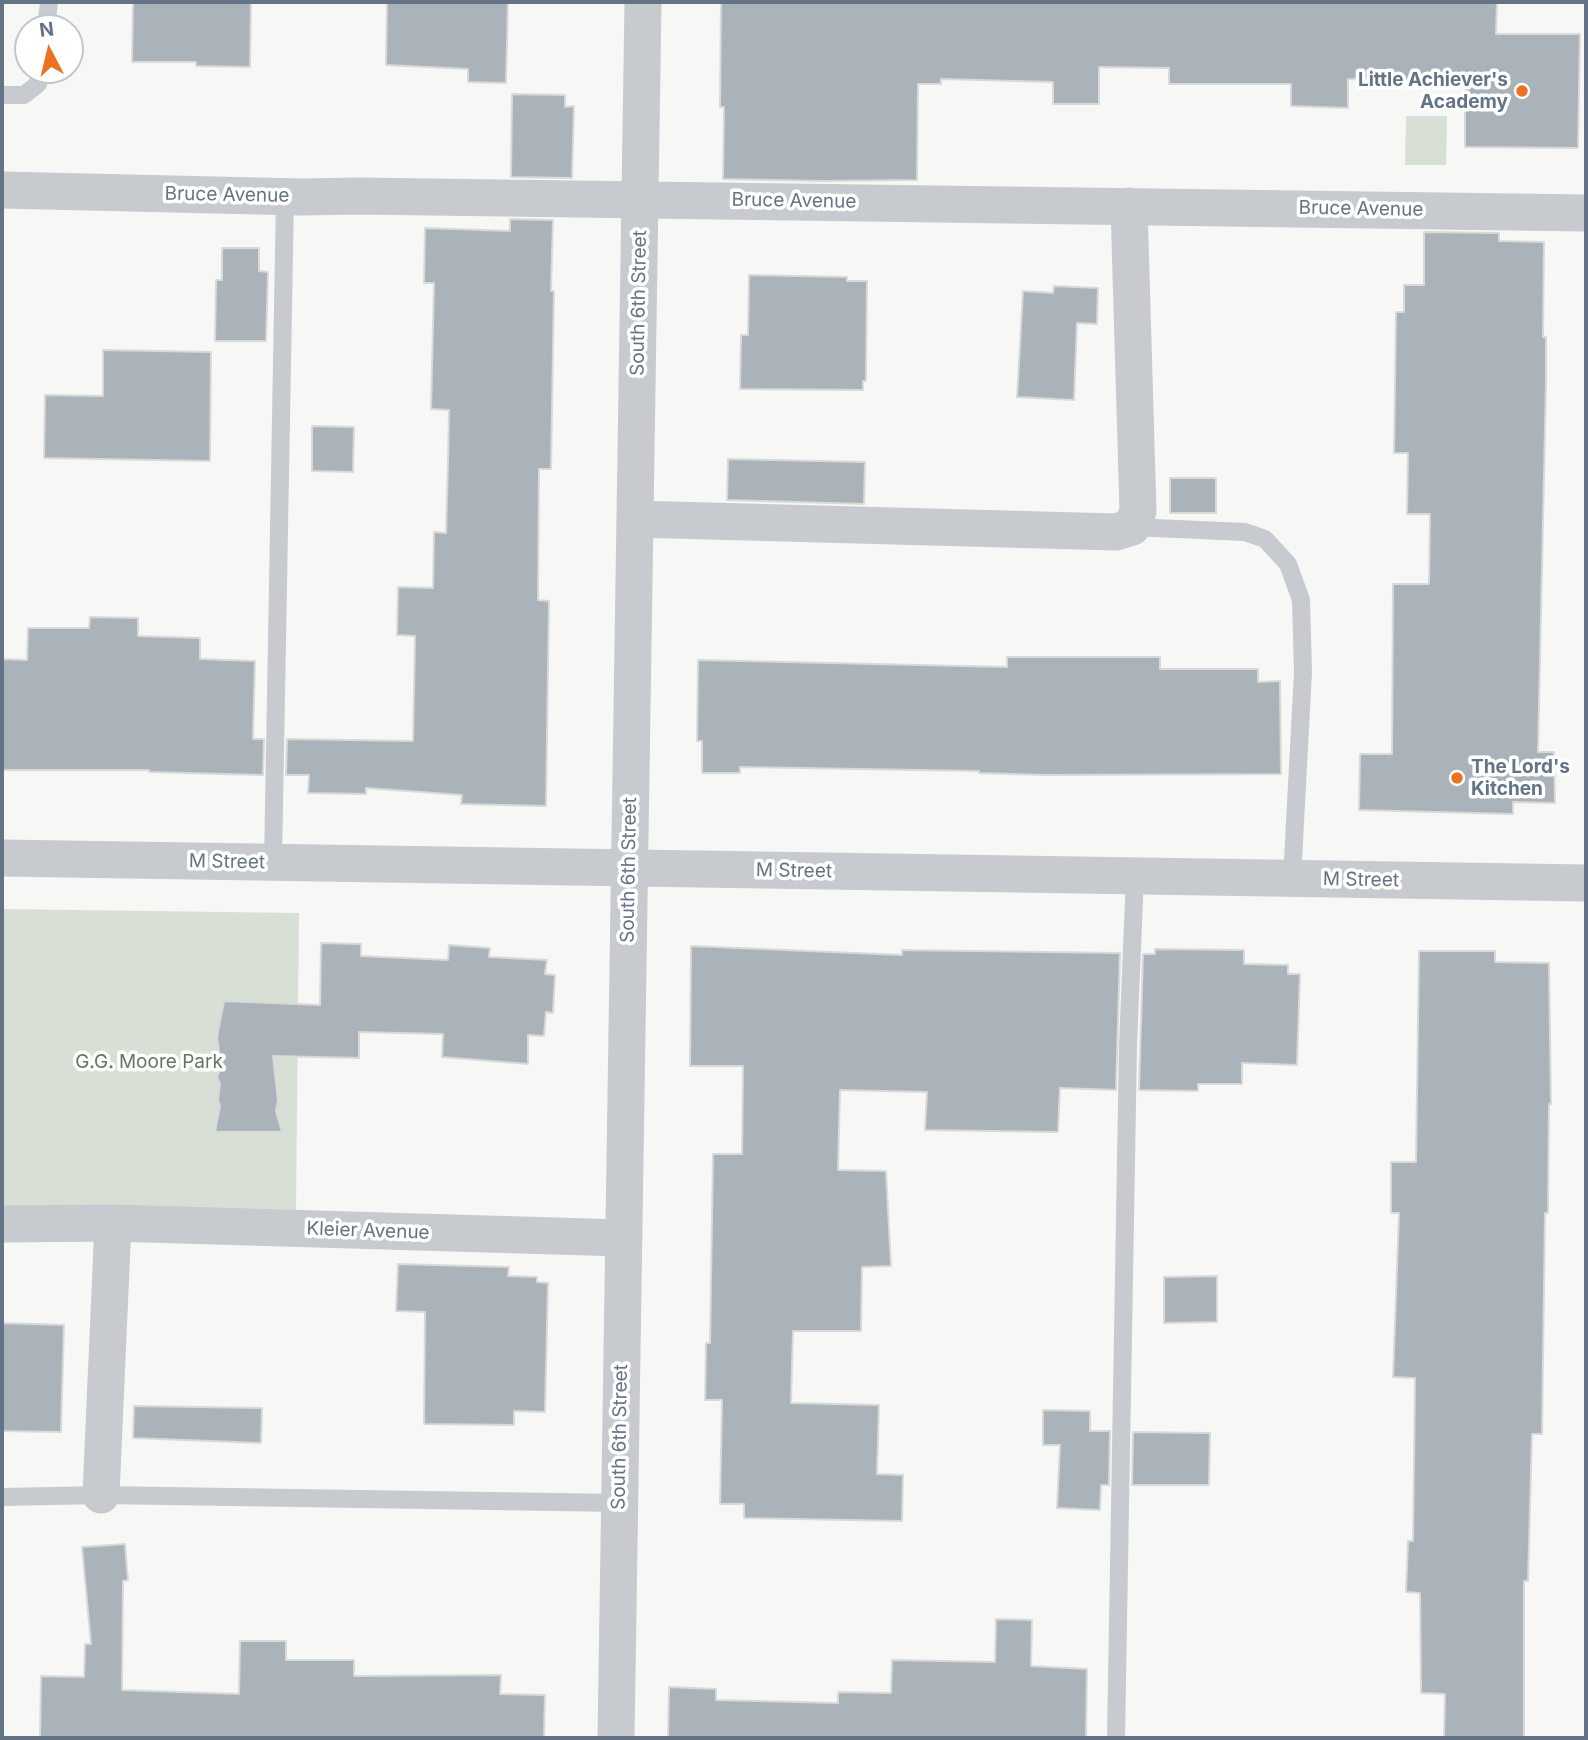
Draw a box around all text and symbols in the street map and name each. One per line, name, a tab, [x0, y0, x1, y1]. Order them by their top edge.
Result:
north arrow	[14, 14, 84, 84]
text: N	[38, 17, 55, 42]
place label: Little Achiever's Academy	[1358, 69, 1508, 113]
marker: Little Achiever's Academy	[1514, 83, 1530, 99]
street label: Bruce Avenue	[164, 183, 290, 207]
street label: Bruce Avenue	[731, 189, 857, 213]
street label: Bruce Avenue	[1298, 197, 1424, 221]
street label: South 6th Street	[626, 230, 652, 376]
place label: The Lord's Kitchen	[1471, 756, 1570, 800]
marker: The Lord's Kitchen	[1449, 770, 1465, 786]
street label: South 6th Street	[616, 797, 642, 943]
street label: M Street	[189, 850, 265, 874]
street label: M Street	[756, 859, 832, 883]
street label: M Street	[1323, 868, 1399, 892]
park label: G.G. Moore Park	[75, 1051, 223, 1073]
street label: Kleier Avenue	[306, 1217, 430, 1245]
street label: South 6th Street	[607, 1364, 633, 1510]

